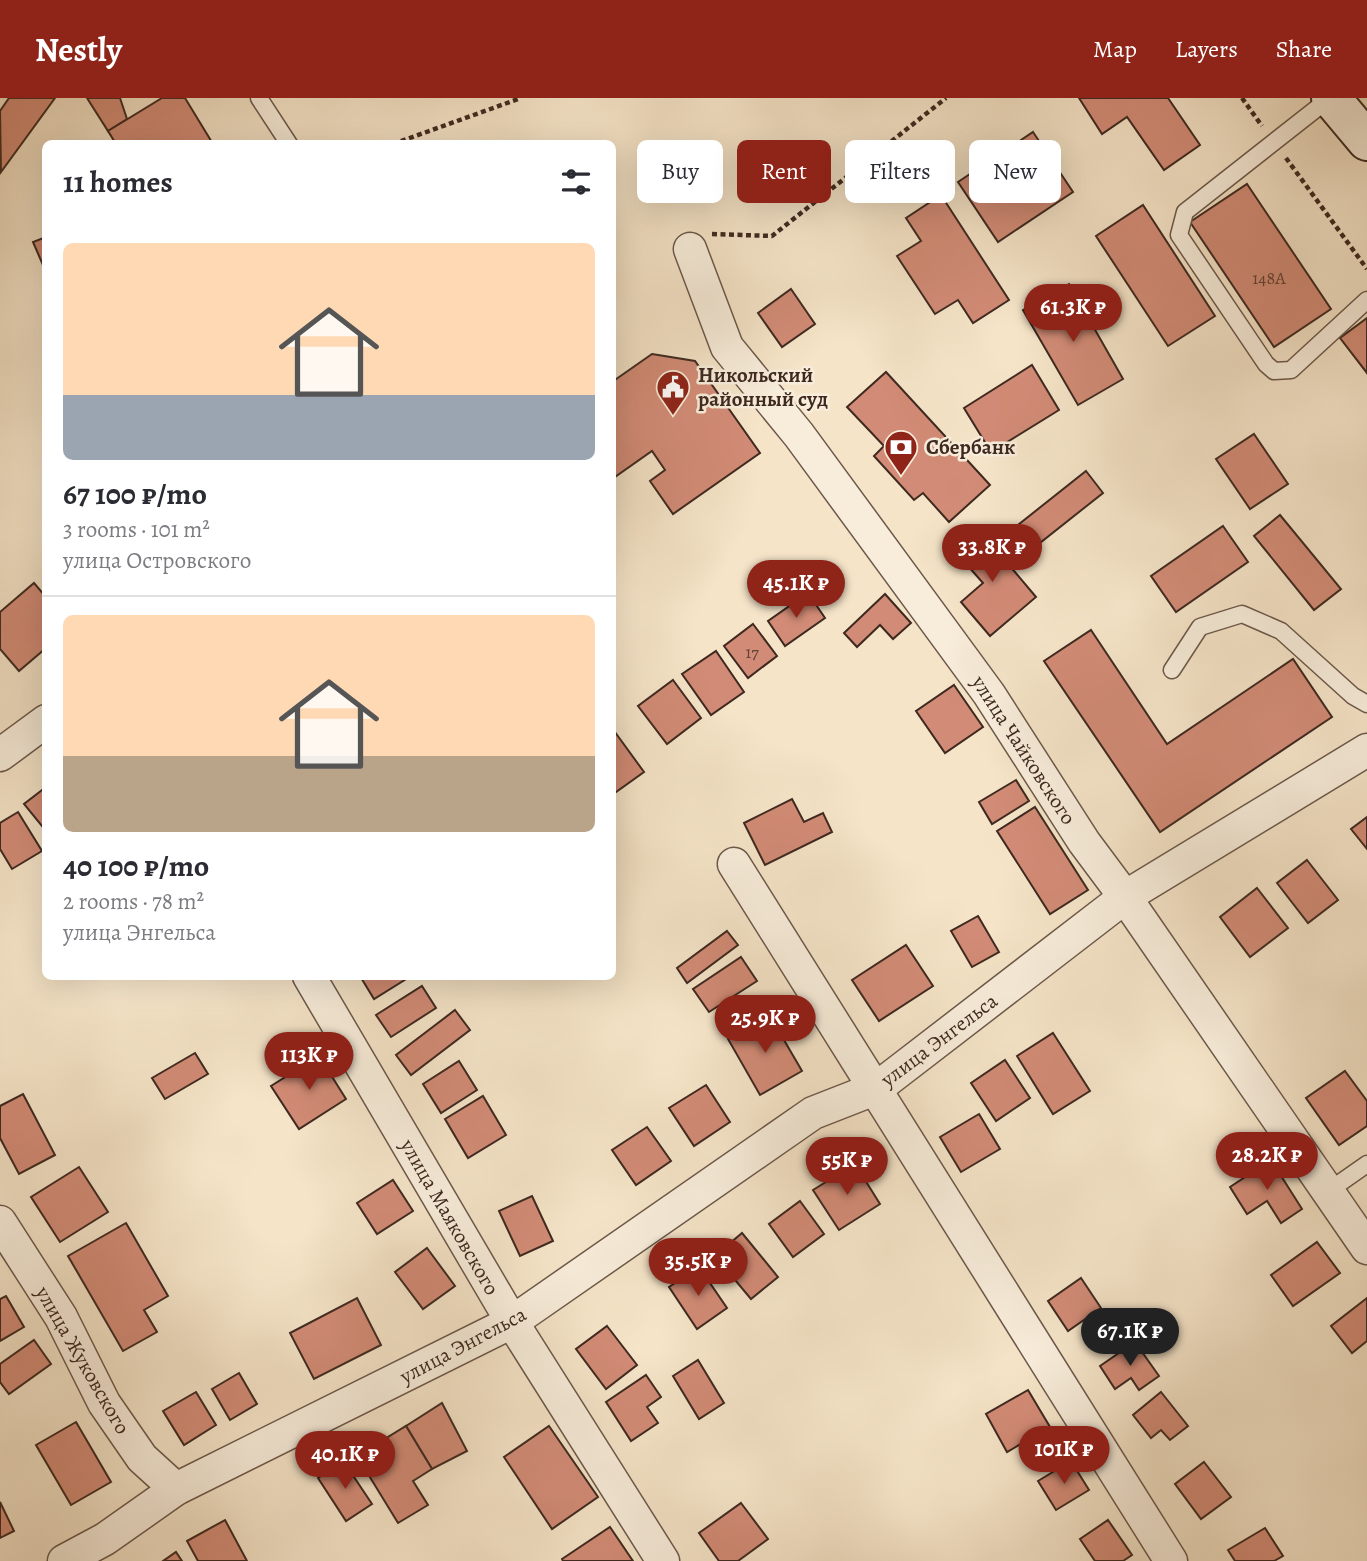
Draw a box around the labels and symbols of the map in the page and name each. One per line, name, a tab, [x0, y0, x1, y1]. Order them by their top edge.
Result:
house number: 148А	[1252, 266, 1286, 290]
pin: 61.3K ₽	[1008, 285, 1138, 344]
place label: Никольский районный суд	[698, 361, 828, 413]
public building icon: Никольский районный суд	[654, 368, 692, 417]
bank icon: Сбербанк	[882, 428, 920, 477]
place label: Сбербанк	[926, 433, 1015, 461]
pin: 33.8K ₽	[927, 524, 1057, 584]
pin: 45.1K ₽	[731, 560, 861, 620]
house number: 17	[745, 640, 759, 664]
street label: улица Чайковского	[965, 669, 1083, 830]
street label: улица Энгельса	[874, 987, 1003, 1094]
pin: 25.9K ₽	[700, 996, 830, 1055]
pin: 113K ₽	[252, 1032, 366, 1092]
pin: 28.2K ₽	[1202, 1132, 1332, 1192]
street label: улица Маяковского	[393, 1133, 506, 1300]
pin: 55K ₽	[798, 1138, 896, 1197]
pin: 35.5K ₽	[633, 1238, 763, 1298]
street label: улица Жуковского	[29, 1280, 137, 1439]
street label: улица Энгельса	[394, 1300, 531, 1391]
pin: 67.1K ₽	[1065, 1308, 1195, 1368]
pin: 101K ₽	[1007, 1426, 1121, 1486]
pin: 40.1K ₽	[280, 1432, 410, 1491]

